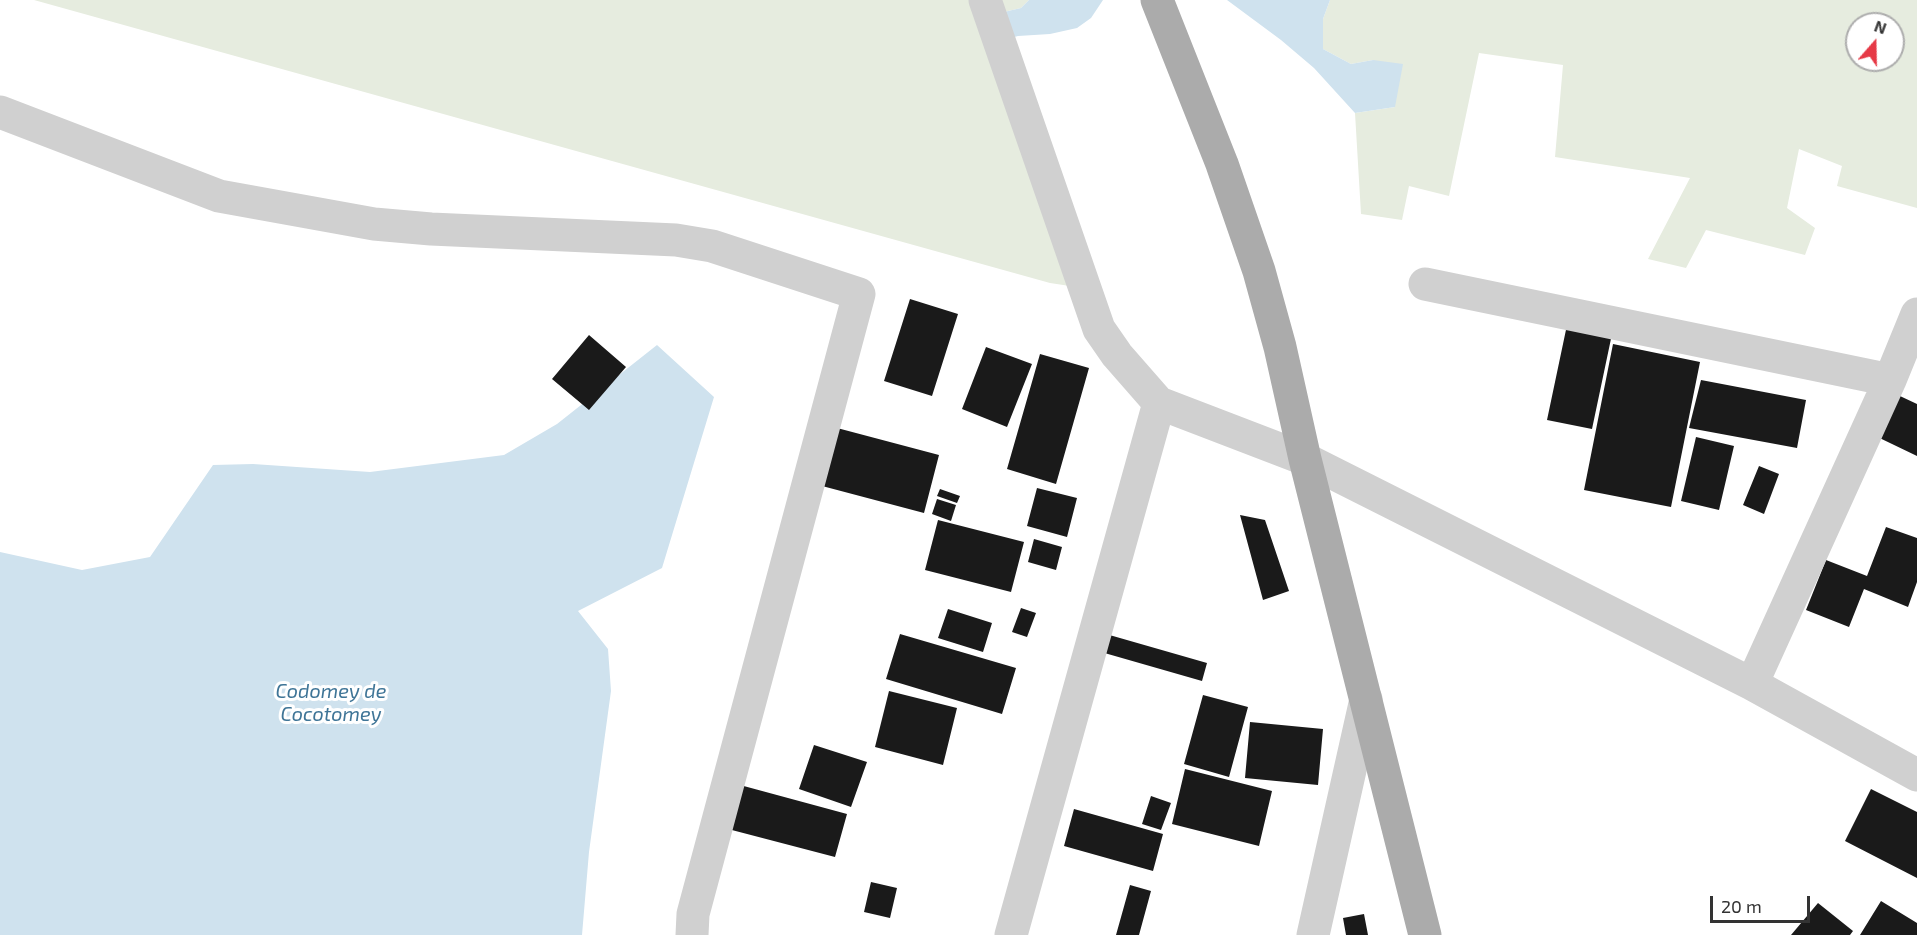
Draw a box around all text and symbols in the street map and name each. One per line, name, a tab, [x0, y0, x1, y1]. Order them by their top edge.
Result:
north arrow	[1845, 12, 1905, 72]
text: N	[1872, 16, 1889, 37]
water label: Codomey de Cocotomey	[276, 679, 386, 726]
scale bar	[1713, 884, 1814, 922]
text: 20 m	[1721, 895, 1762, 917]

